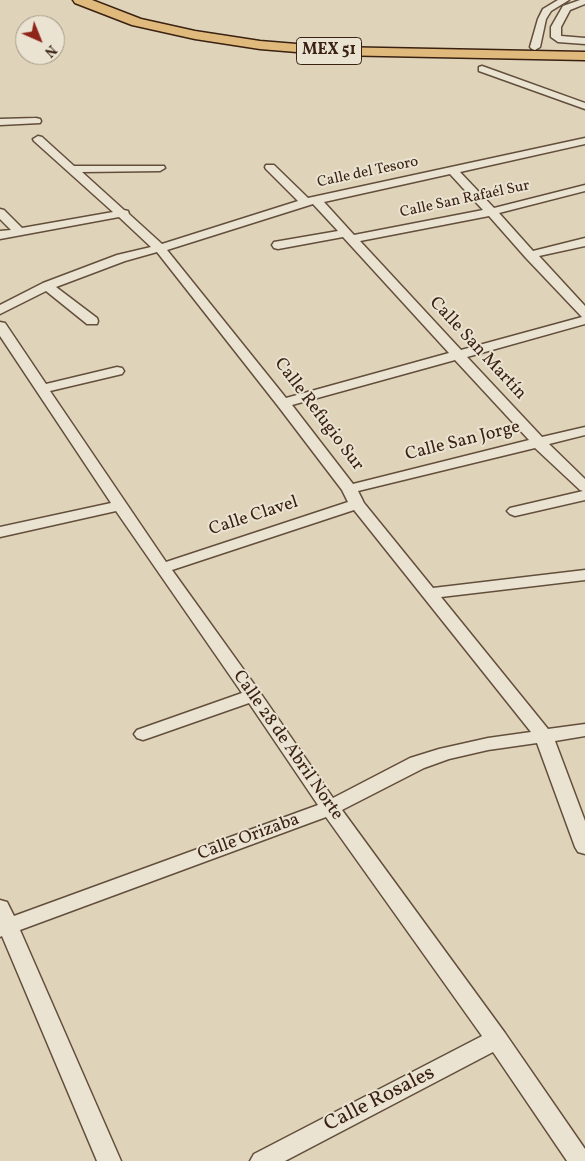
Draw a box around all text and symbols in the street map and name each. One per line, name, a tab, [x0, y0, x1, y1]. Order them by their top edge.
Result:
north arrow	[15, 15, 65, 65]
road number: MEX 51	[296, 37, 362, 64]
text: N	[40, 40, 60, 61]
street label: Calle del Tesoro	[316, 153, 420, 193]
street label: Calle San Rafaél Sur	[399, 177, 531, 223]
street label: Calle San Martín	[424, 293, 530, 405]
street label: Calle Refugio Sur	[269, 354, 367, 476]
street label: Calle San Jorge	[403, 417, 523, 467]
street label: Calle Clavel	[207, 492, 301, 542]
street label: Calle 28 de Abril Norte	[227, 667, 347, 825]
street label: Calle Orizaba	[195, 810, 303, 866]
street label: Calle Rosales	[321, 1061, 439, 1139]

